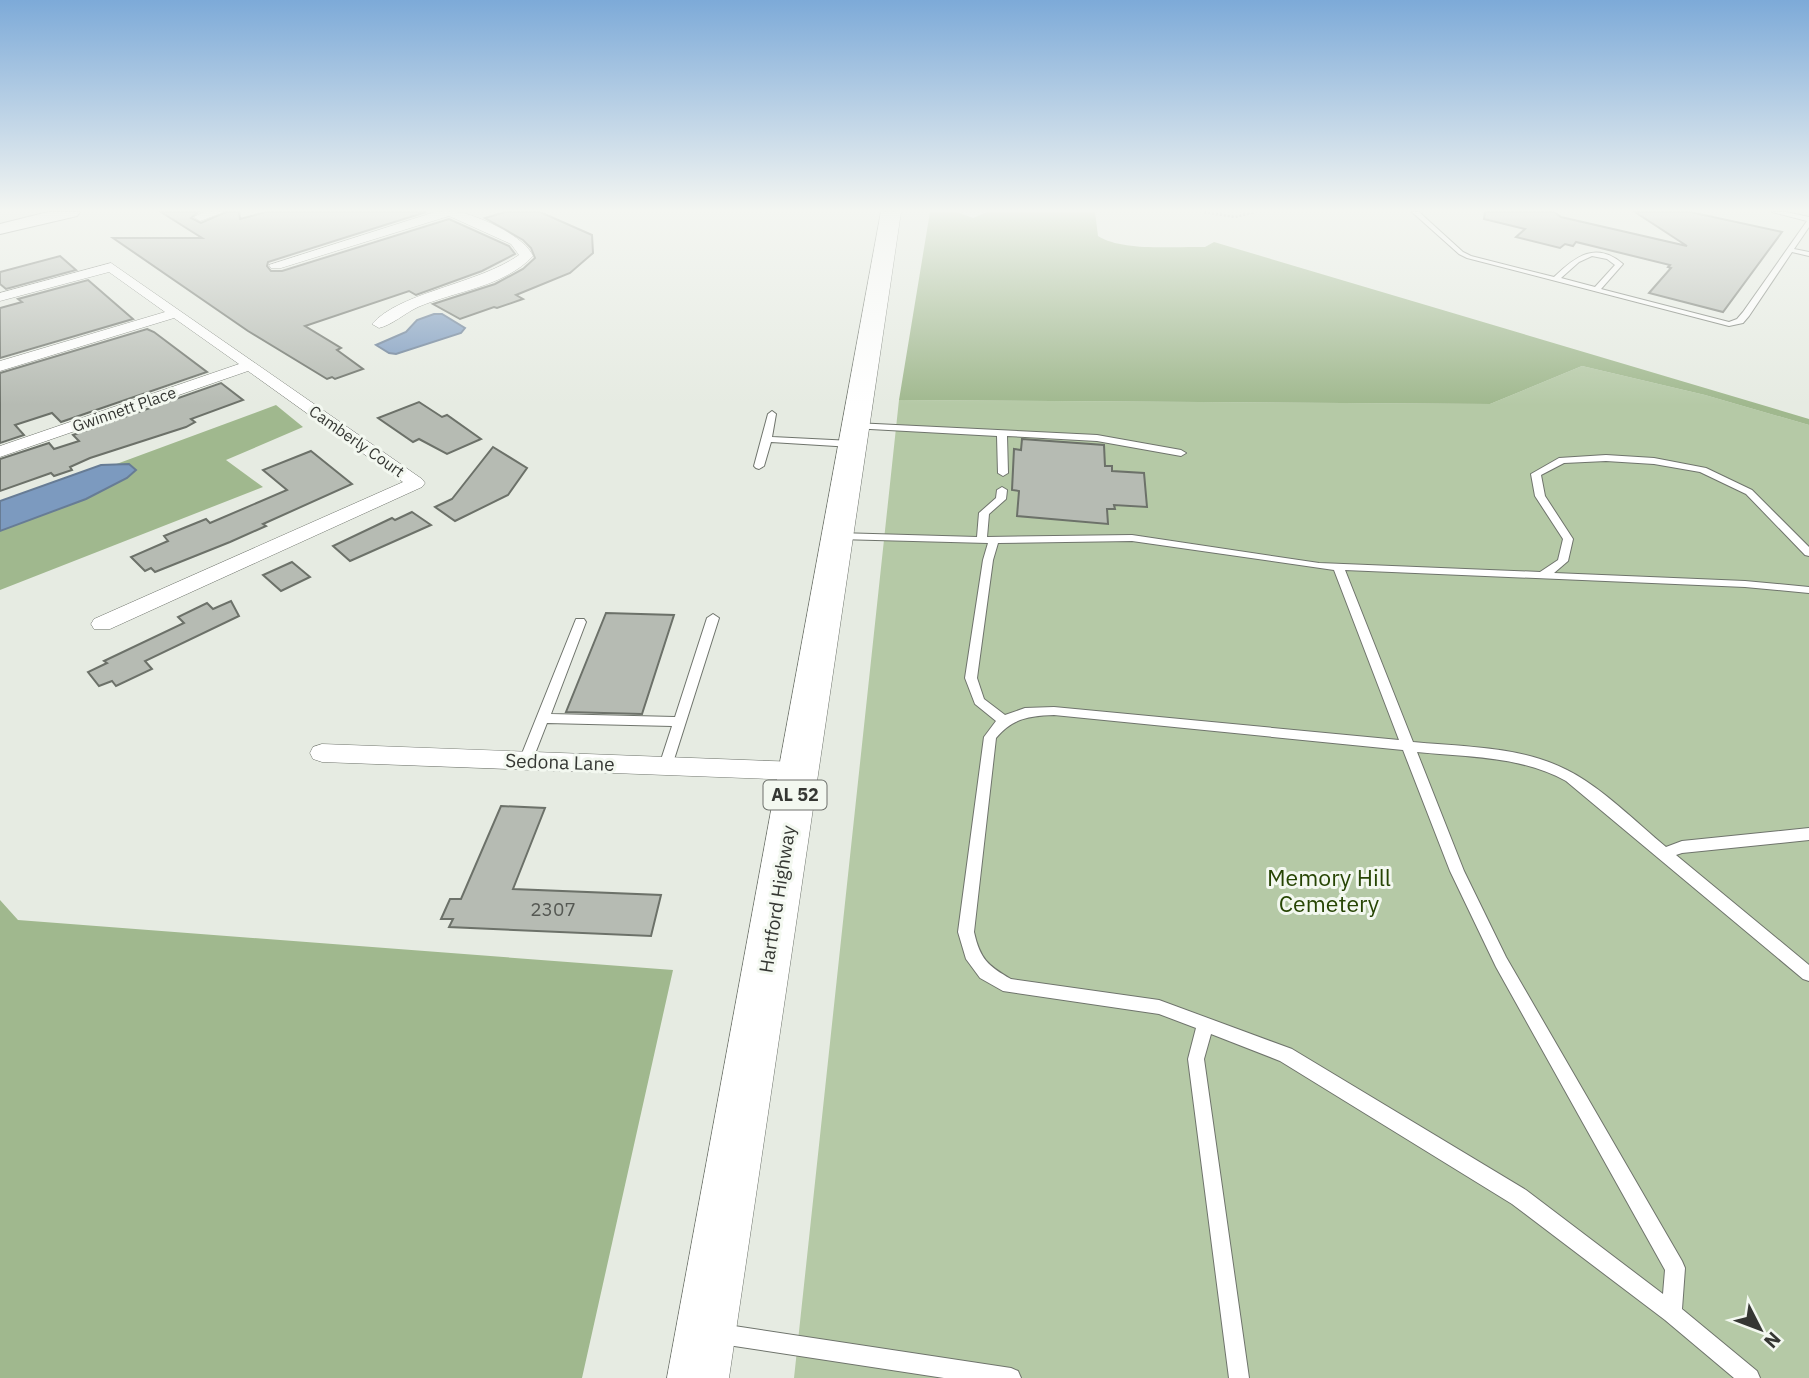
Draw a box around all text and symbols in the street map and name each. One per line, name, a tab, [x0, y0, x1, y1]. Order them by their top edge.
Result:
street label: Gwinnett Place	[69, 382, 179, 436]
street label: Camberly Court	[305, 401, 409, 481]
street label: Sedona Lane	[505, 748, 615, 776]
road number: AL 52	[764, 780, 826, 810]
street label: Hartford Highway	[753, 823, 801, 974]
park label: Memory Hill Cemetery	[1267, 862, 1391, 918]
house number: 2307	[530, 897, 576, 921]
north arrow	[1725, 1294, 1795, 1364]
text: N	[1759, 1327, 1786, 1354]

